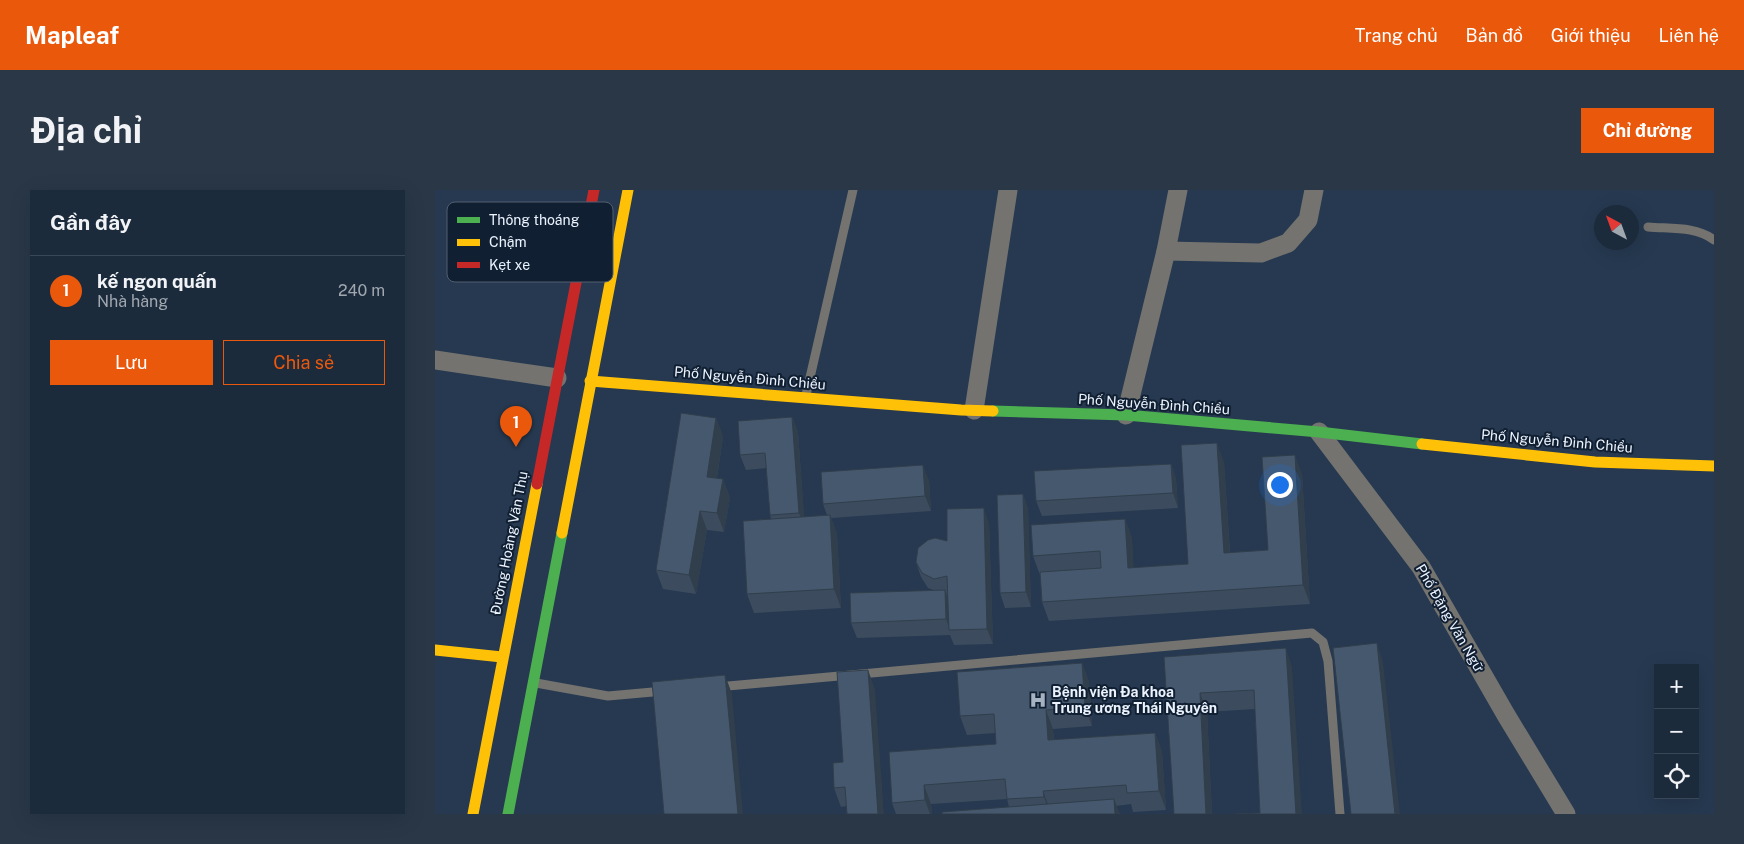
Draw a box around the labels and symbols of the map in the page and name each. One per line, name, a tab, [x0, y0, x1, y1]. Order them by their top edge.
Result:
legend	[447, 202, 613, 282]
north arrow	[1594, 205, 1639, 250]
text: Thông thoáng	[489, 212, 580, 228]
text: Chậm	[489, 234, 527, 250]
text: Kẹt xe	[489, 257, 530, 273]
street label: Phố Nguyễn Đình Chiểu	[673, 363, 827, 393]
street label: Phố Nguyễn Đình Chiểu	[1078, 391, 1230, 417]
pin: 1	[500, 406, 532, 447]
street label: Phố Nguyễn Đình Chiểu	[1480, 426, 1634, 456]
street label: Đường Hoàng Văn Thụ	[487, 470, 531, 616]
your location	[1267, 472, 1293, 498]
street label: Phố Đặng Văn Ngữ	[1413, 561, 1488, 676]
place label: Bệnh viện Đa khoa Trung ương Thái Nguyên	[1052, 684, 1217, 716]
hospital icon: Bệnh viện Đa khoa Trung ương Thái Nguyên	[1028, 690, 1048, 710]

